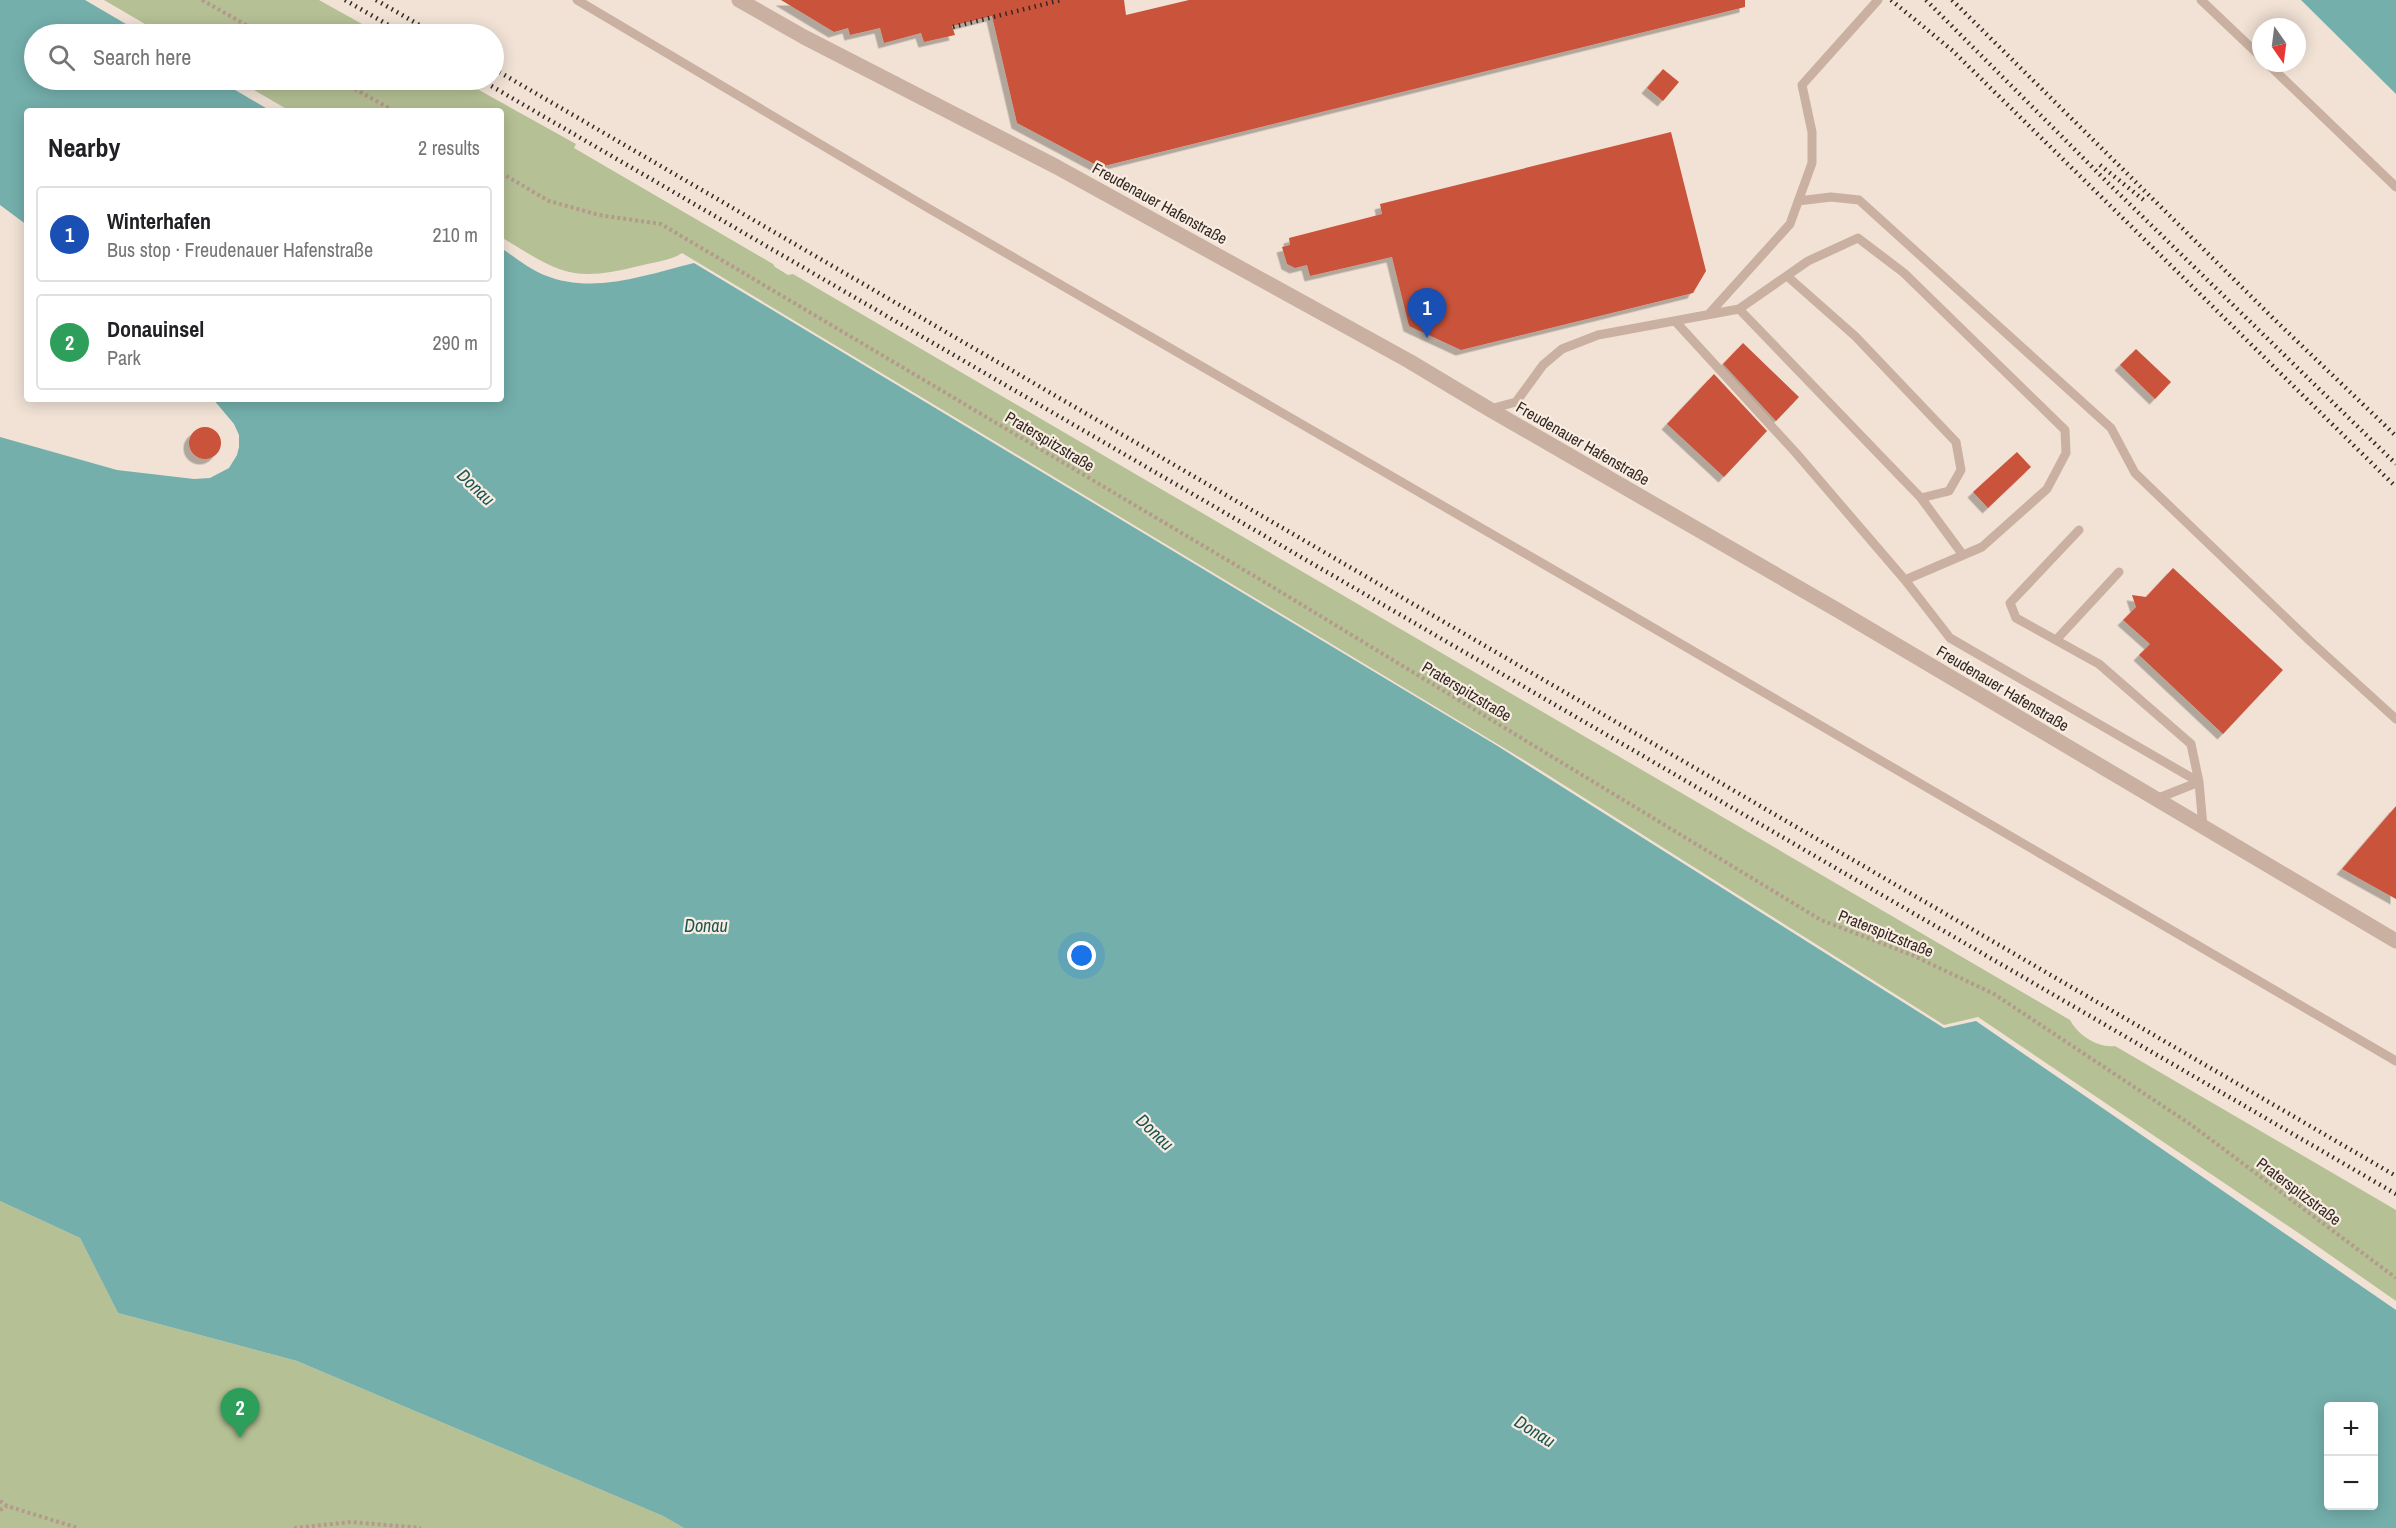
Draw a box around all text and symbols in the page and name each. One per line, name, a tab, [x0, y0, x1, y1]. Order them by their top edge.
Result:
north arrow	[2252, 18, 2306, 72]
search box	[24, 24, 504, 90]
icon: search	[45, 41, 78, 74]
text: Search here	[93, 42, 191, 72]
text: Nearby	[48, 130, 120, 165]
text: 2 results	[418, 134, 480, 161]
street label: Freudenauer Hafenstraße	[1089, 157, 1231, 249]
text: Winterhafen	[107, 206, 211, 236]
text: 1	[65, 221, 74, 248]
text: 210 m	[432, 221, 478, 248]
text: Bus stop · Freudenauer Hafenstraße	[107, 236, 373, 263]
pin: 1	[1408, 288, 1446, 338]
text: Donauinsel	[107, 314, 204, 344]
text: 2	[65, 329, 74, 356]
text: 290 m	[432, 329, 478, 356]
text: Park	[107, 344, 141, 371]
street label: Freudenauer Hafenstraße	[1512, 396, 1654, 490]
street label: Praterspitzstraße	[1001, 406, 1099, 476]
water label: Donau	[452, 463, 500, 511]
street label: Freudenauer Hafenstraße	[1933, 640, 2073, 736]
street label: Praterspitzstraße	[1418, 656, 1516, 726]
street label: Praterspitzstraße	[1835, 904, 1937, 962]
water label: Donau	[684, 913, 728, 938]
your location	[1067, 941, 1096, 970]
water label: Donau	[1131, 1108, 1179, 1156]
street label: Praterspitzstraße	[2252, 1152, 2346, 1230]
pin: 2	[220, 1388, 260, 1438]
map controls	[2324, 1402, 2378, 1510]
button: +	[2324, 1402, 2378, 1456]
water label: Donau	[1510, 1409, 1560, 1453]
button: −	[2324, 1456, 2378, 1510]

